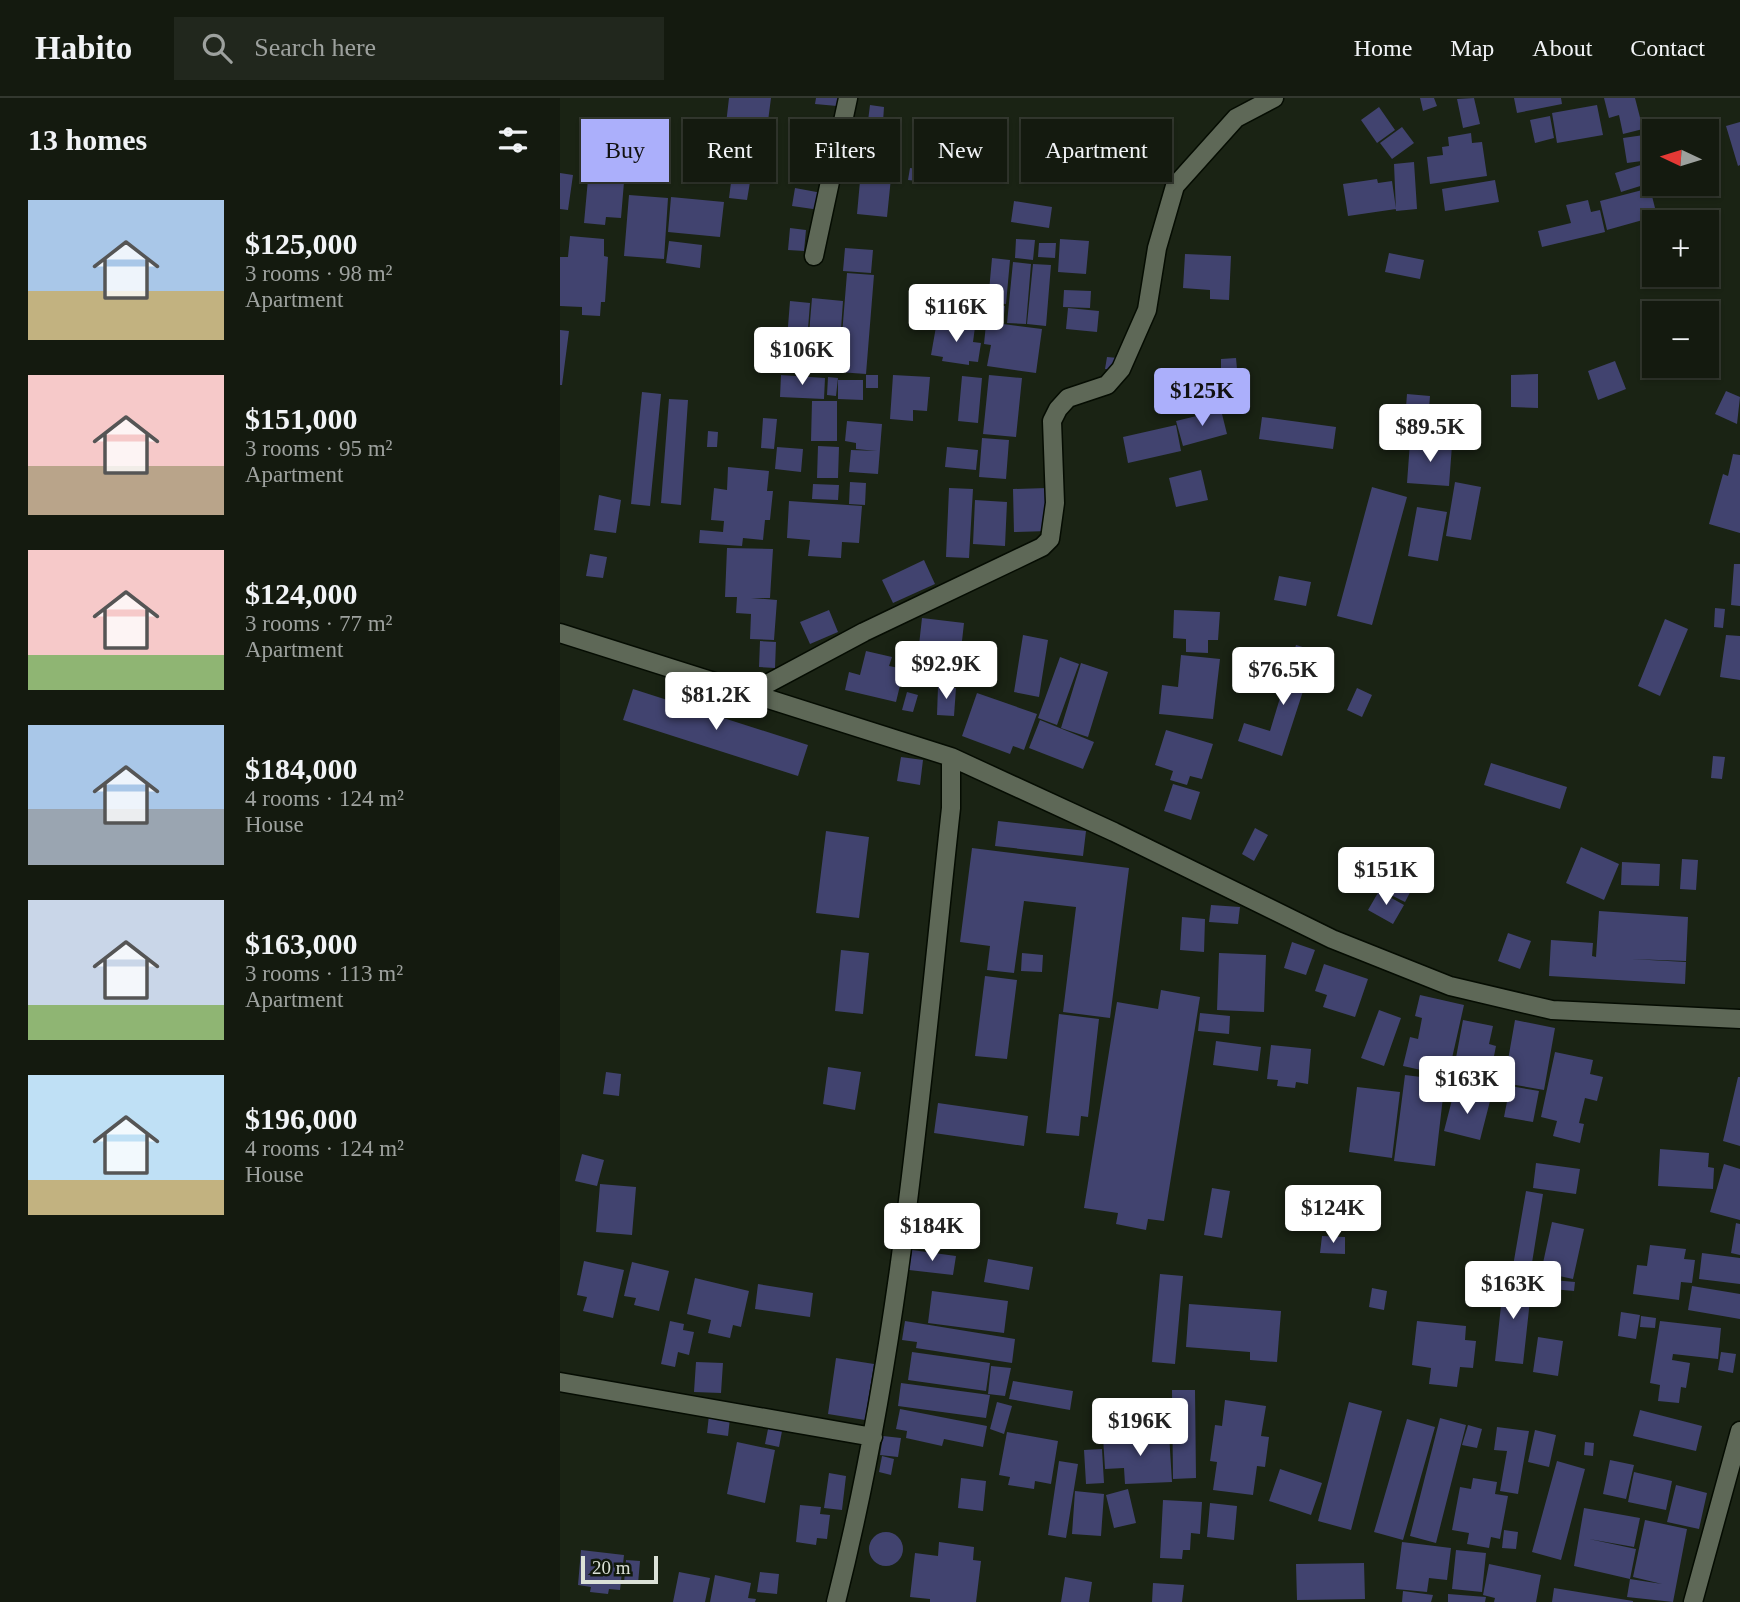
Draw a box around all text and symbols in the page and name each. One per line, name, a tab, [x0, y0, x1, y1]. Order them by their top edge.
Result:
search box	[174, 17, 664, 80]
icon: search	[198, 29, 236, 67]
text: Habito	[35, 30, 132, 66]
text: Search here	[254, 33, 376, 62]
text: Home	[1354, 35, 1412, 61]
text: Map	[1450, 35, 1494, 61]
text: About	[1532, 35, 1592, 61]
text: Contact	[1630, 35, 1705, 61]
chip: Buy	[581, 119, 669, 182]
chip: Rent	[683, 119, 776, 182]
chip: Filters	[790, 119, 900, 182]
chip: New	[914, 119, 1007, 182]
chip: Apartment	[1021, 119, 1172, 182]
north arrow	[1642, 119, 1718, 196]
map controls	[1642, 119, 1719, 378]
icon: filters	[494, 121, 532, 159]
text: 13 homes	[28, 123, 147, 156]
button: +	[1642, 210, 1719, 287]
text: $125,000	[245, 227, 358, 260]
icon: home	[84, 228, 168, 312]
text: 3 rooms · 98 m²	[245, 261, 392, 286]
pin: $116K	[907, 285, 1005, 344]
text: Apartment	[245, 287, 343, 312]
text: $116K	[925, 294, 987, 319]
button: −	[1642, 301, 1719, 378]
pin: $106K	[753, 328, 851, 387]
text: $106K	[770, 337, 834, 362]
pin: $125K	[1153, 368, 1251, 428]
text: $125K	[1170, 378, 1234, 403]
text: $151,000	[245, 402, 358, 435]
icon: home	[84, 403, 168, 487]
pin: $89.5K	[1373, 404, 1487, 464]
text: $89.5K	[1395, 414, 1465, 439]
text: 3 rooms · 95 m²	[245, 436, 392, 461]
text: Apartment	[245, 462, 343, 487]
text: $124,000	[245, 577, 358, 610]
icon: home	[84, 578, 168, 662]
text: 3 rooms · 77 m²	[245, 611, 392, 636]
text: Apartment	[245, 637, 343, 662]
pin: $92.9K	[889, 642, 1003, 701]
pin: $76.5K	[1226, 648, 1340, 707]
text: $92.9K	[911, 651, 981, 676]
text: $76.5K	[1248, 657, 1318, 682]
pin: $81.2K	[659, 672, 773, 732]
text: $81.2K	[681, 682, 751, 707]
text: $184,000	[245, 752, 358, 785]
icon: home	[84, 753, 168, 837]
text: 4 rooms · 124 m²	[245, 786, 404, 811]
text: House	[245, 812, 304, 837]
pin: $151K	[1337, 848, 1435, 907]
text: $151K	[1354, 857, 1418, 882]
text: $163,000	[245, 927, 358, 960]
icon: home	[84, 928, 168, 1012]
text: 3 rooms · 113 m²	[245, 961, 403, 986]
text: Apartment	[245, 987, 343, 1012]
pin: $163K	[1418, 1056, 1516, 1116]
text: $163K	[1435, 1066, 1499, 1091]
text: $196,000	[245, 1102, 358, 1135]
icon: home	[84, 1103, 168, 1187]
text: 4 rooms · 124 m²	[245, 1136, 404, 1161]
text: House	[245, 1162, 304, 1187]
pin: $124K	[1284, 1186, 1382, 1245]
text: $124K	[1301, 1195, 1365, 1220]
pin: $184K	[883, 1204, 981, 1263]
text: $184K	[900, 1213, 964, 1238]
pin: $163K	[1464, 1262, 1562, 1321]
text: $163K	[1481, 1271, 1545, 1296]
pin: $196K	[1091, 1398, 1189, 1458]
text: $196K	[1108, 1408, 1172, 1433]
scale bar	[581, 1553, 658, 1585]
text: 20 m	[592, 1557, 631, 1578]

